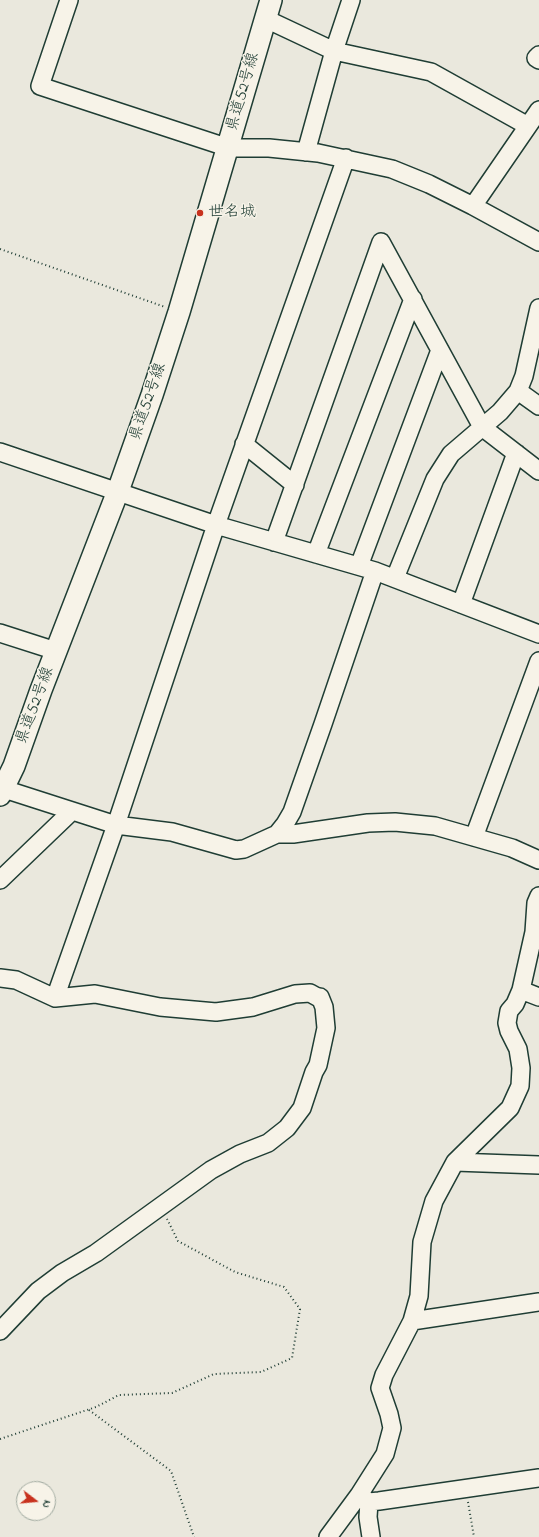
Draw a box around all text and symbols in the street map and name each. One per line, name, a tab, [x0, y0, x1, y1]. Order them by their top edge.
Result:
street label: 県道52号線	[224, 50, 264, 134]
place label: 世名城	[208, 203, 256, 223]
marker: 世名城	[195, 208, 205, 218]
street label: 県道52号線	[127, 361, 171, 443]
street label: 県道52号線	[13, 665, 59, 747]
north arrow	[16, 1481, 56, 1521]
text: N	[38, 1498, 55, 1510]

